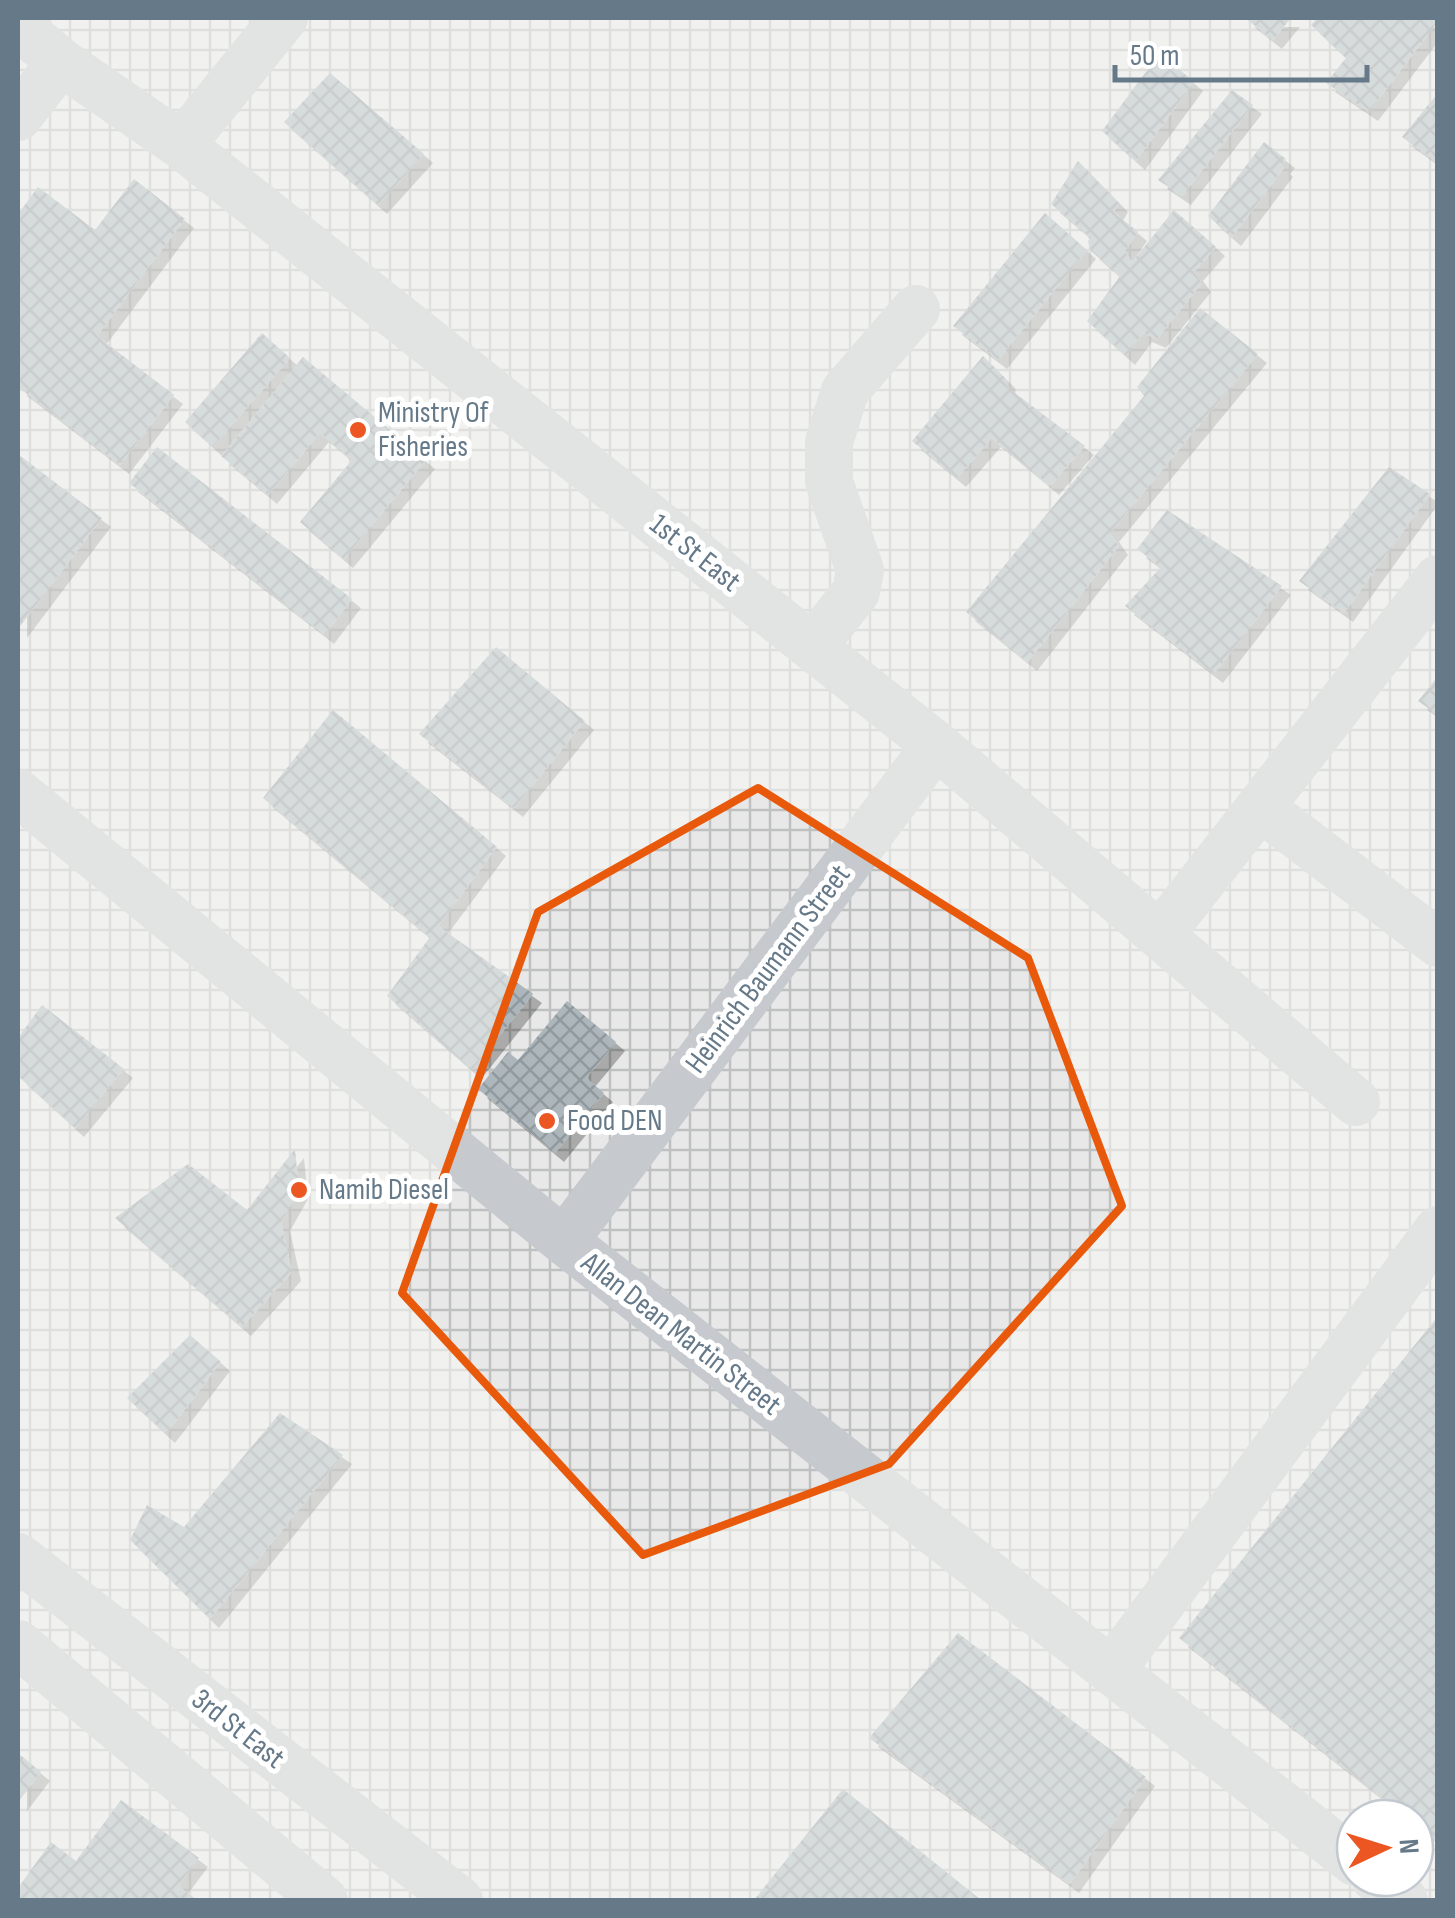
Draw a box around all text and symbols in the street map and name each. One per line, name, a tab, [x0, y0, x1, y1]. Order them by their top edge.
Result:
scale bar	[1115, 20, 1368, 82]
text: 50 m	[1130, 38, 1179, 74]
place label: Ministry Of Fisheries	[378, 395, 489, 465]
marker: Ministry Of Fisheries	[347, 419, 369, 441]
street label: 1st St East	[642, 506, 748, 600]
street label: Heinrich Baumann Street	[678, 858, 858, 1080]
place label: Food DEN	[567, 1103, 663, 1139]
marker: Food DEN	[536, 1110, 558, 1132]
place label: Namib Diesel	[319, 1172, 449, 1208]
marker: Namib Diesel	[288, 1179, 310, 1201]
street label: Allan Dean Martin Street	[573, 1244, 788, 1423]
street label: 3rd St East	[184, 1682, 292, 1776]
north arrow	[1335, 1798, 1435, 1898]
text: N	[1391, 1838, 1425, 1855]

